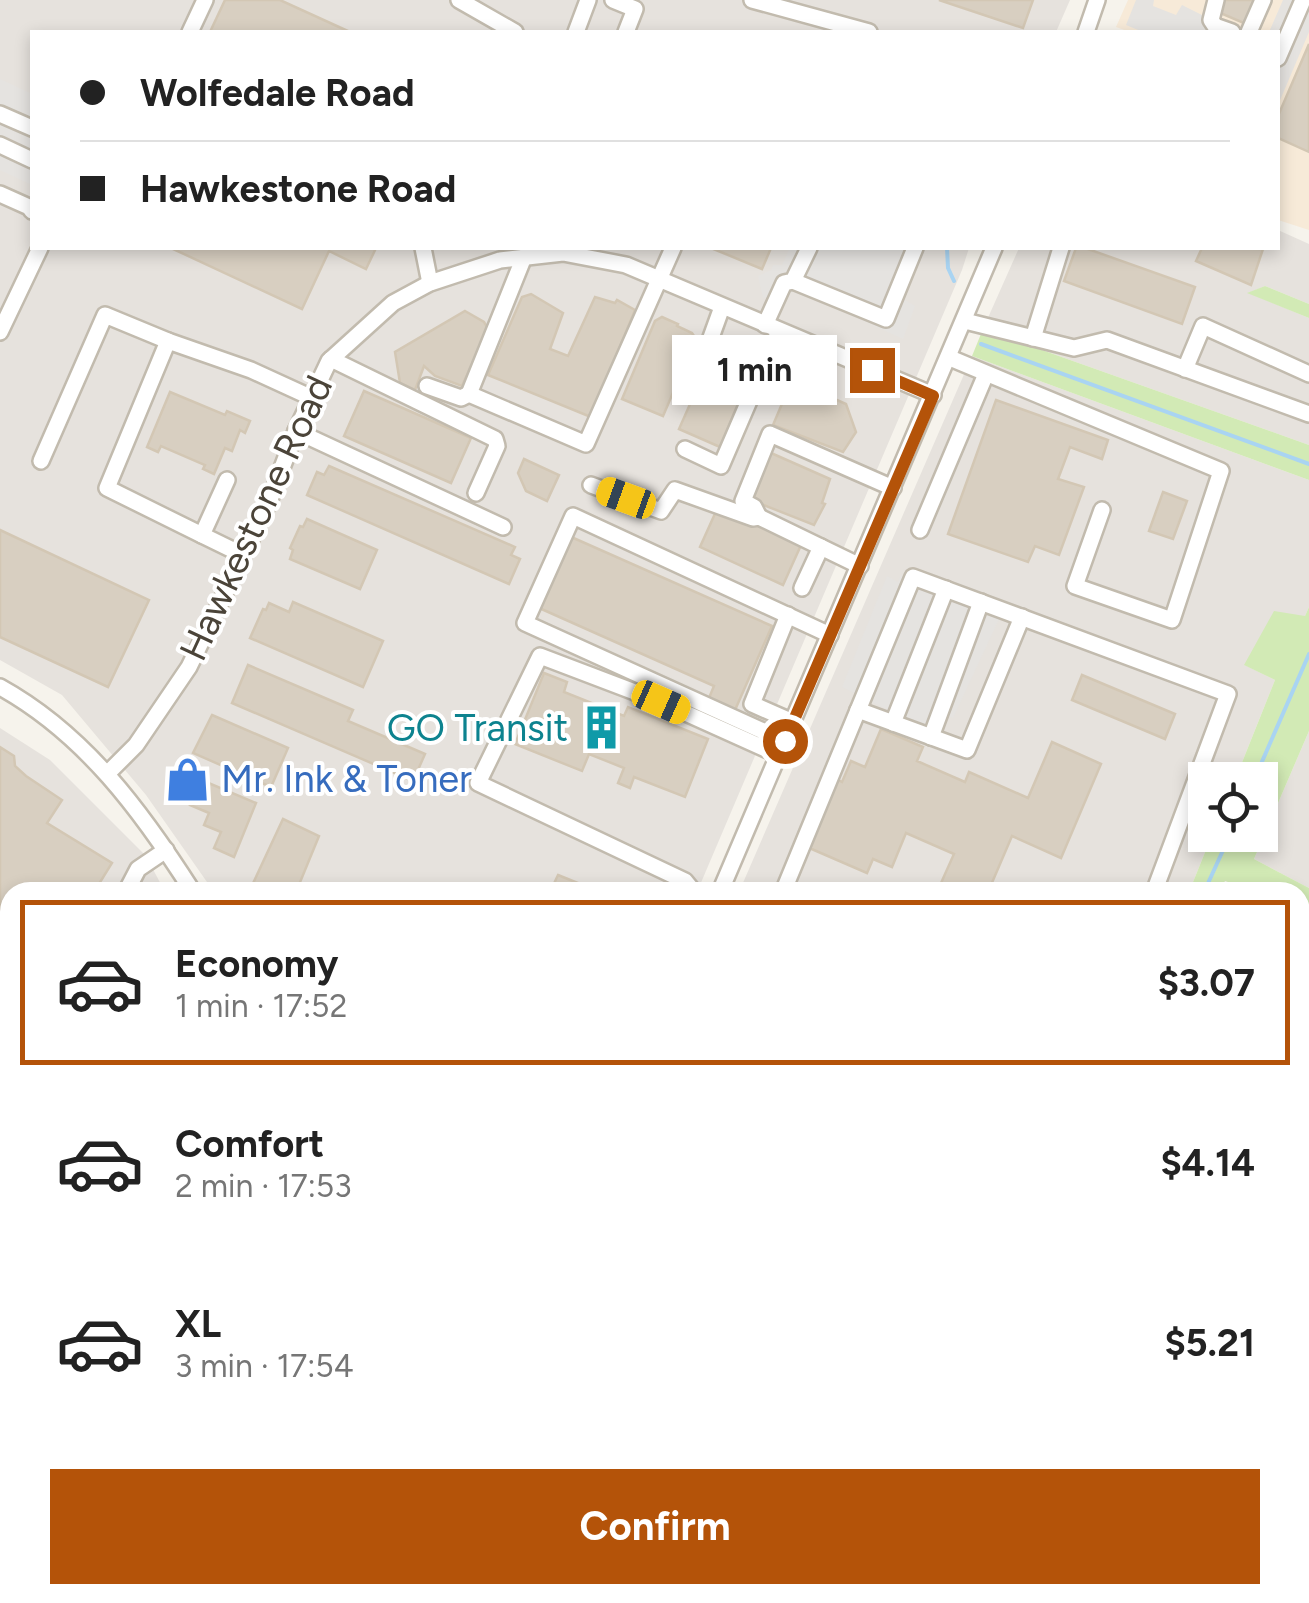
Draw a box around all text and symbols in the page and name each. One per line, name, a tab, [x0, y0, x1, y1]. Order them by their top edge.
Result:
text: Wolfedale Road	[140, 70, 415, 116]
text: Hawkestone Road	[140, 166, 456, 212]
callout: 1 min	[672, 335, 837, 405]
route end	[850, 348, 895, 393]
text: 1 min	[717, 351, 792, 389]
street label: Hawkestone Road	[170, 368, 342, 668]
car	[593, 474, 659, 522]
car	[627, 676, 695, 728]
building icon: GO Transit	[577, 704, 625, 752]
place label: GO Transit	[387, 705, 568, 751]
route start	[763, 719, 808, 764]
shop icon: Mr. Ink & Toner	[164, 755, 212, 803]
place label: Mr. Ink & Toner	[221, 756, 472, 802]
map controls	[1188, 762, 1278, 852]
button: locate	[1188, 762, 1278, 852]
icon: car	[55, 938, 145, 1028]
text: Economy	[175, 941, 338, 987]
text: $3.07	[1158, 960, 1255, 1006]
text: 1 min · 17:52	[175, 987, 347, 1025]
icon: car	[55, 1118, 145, 1208]
text: Comfort	[175, 1121, 324, 1167]
text: $4.14	[1160, 1140, 1255, 1186]
text: 2 min · 17:53	[175, 1167, 352, 1205]
icon: car	[55, 1298, 145, 1388]
text: XL	[175, 1301, 221, 1347]
text: $5.21	[1164, 1320, 1255, 1366]
text: 3 min · 17:54	[175, 1347, 354, 1385]
button: Confirm	[50, 1469, 1260, 1584]

